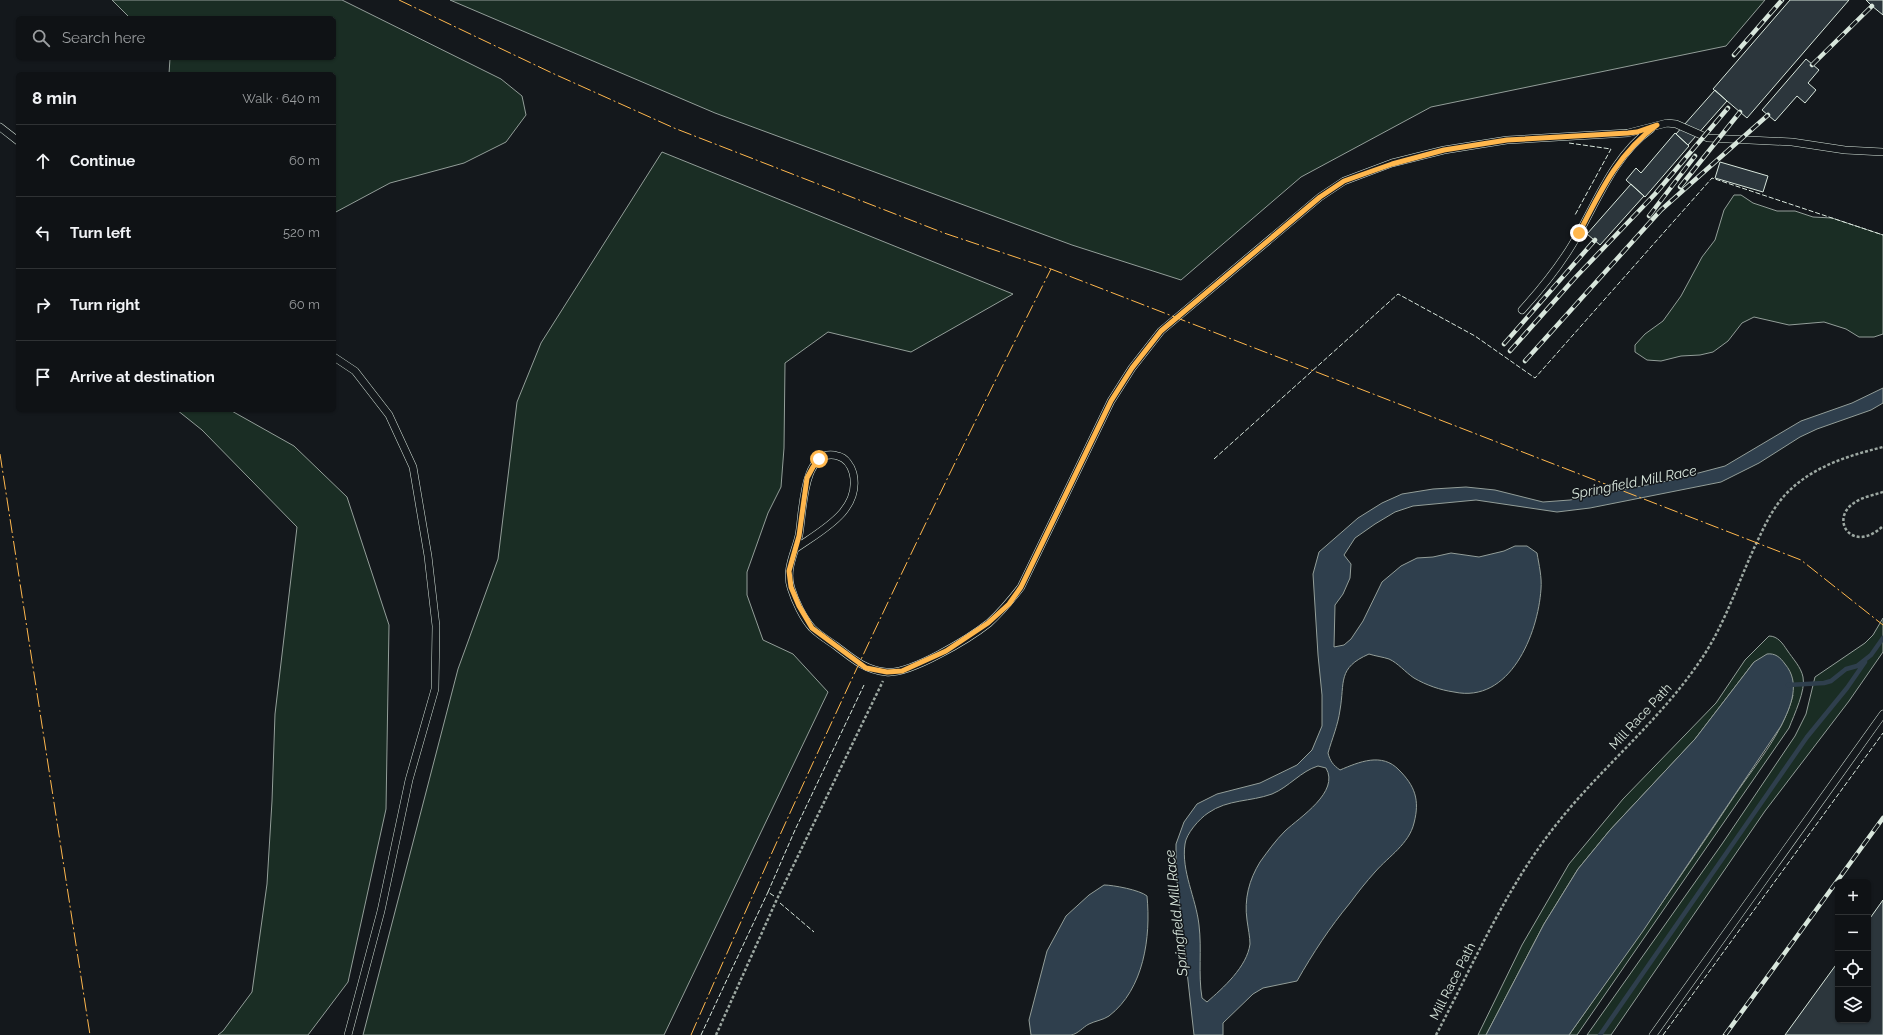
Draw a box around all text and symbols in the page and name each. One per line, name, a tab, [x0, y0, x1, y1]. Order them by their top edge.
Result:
search box	[16, 16, 336, 60]
icon: search	[30, 27, 52, 49]
text: Search here	[62, 29, 145, 47]
text: 8 min	[32, 88, 77, 108]
text: Walk · 640 m	[242, 91, 320, 106]
icon: ahead	[32, 150, 54, 172]
text: Continue	[70, 152, 135, 170]
text: 60 m	[289, 153, 320, 168]
icon: left	[32, 222, 54, 244]
text: Turn left	[70, 224, 131, 242]
route end	[1570, 224, 1588, 242]
text: 520 m	[283, 225, 320, 240]
icon: right	[32, 294, 54, 316]
text: Turn right	[70, 296, 140, 314]
text: 60 m	[289, 297, 320, 312]
icon: arrive	[32, 366, 54, 388]
text: Arrive at destination	[70, 368, 215, 386]
route start	[810, 450, 828, 468]
water label: Springfield Mill Race	[1569, 462, 1698, 502]
street label: Mill Race Path	[1606, 680, 1675, 752]
water label: Springfield Mill Race	[1161, 848, 1191, 978]
map controls	[1835, 879, 1871, 1023]
button: +	[1835, 879, 1871, 915]
button: −	[1835, 915, 1871, 951]
street label: Mill Race Path	[1427, 940, 1478, 1022]
button: locate	[1835, 951, 1871, 987]
button: layers	[1835, 987, 1871, 1023]

